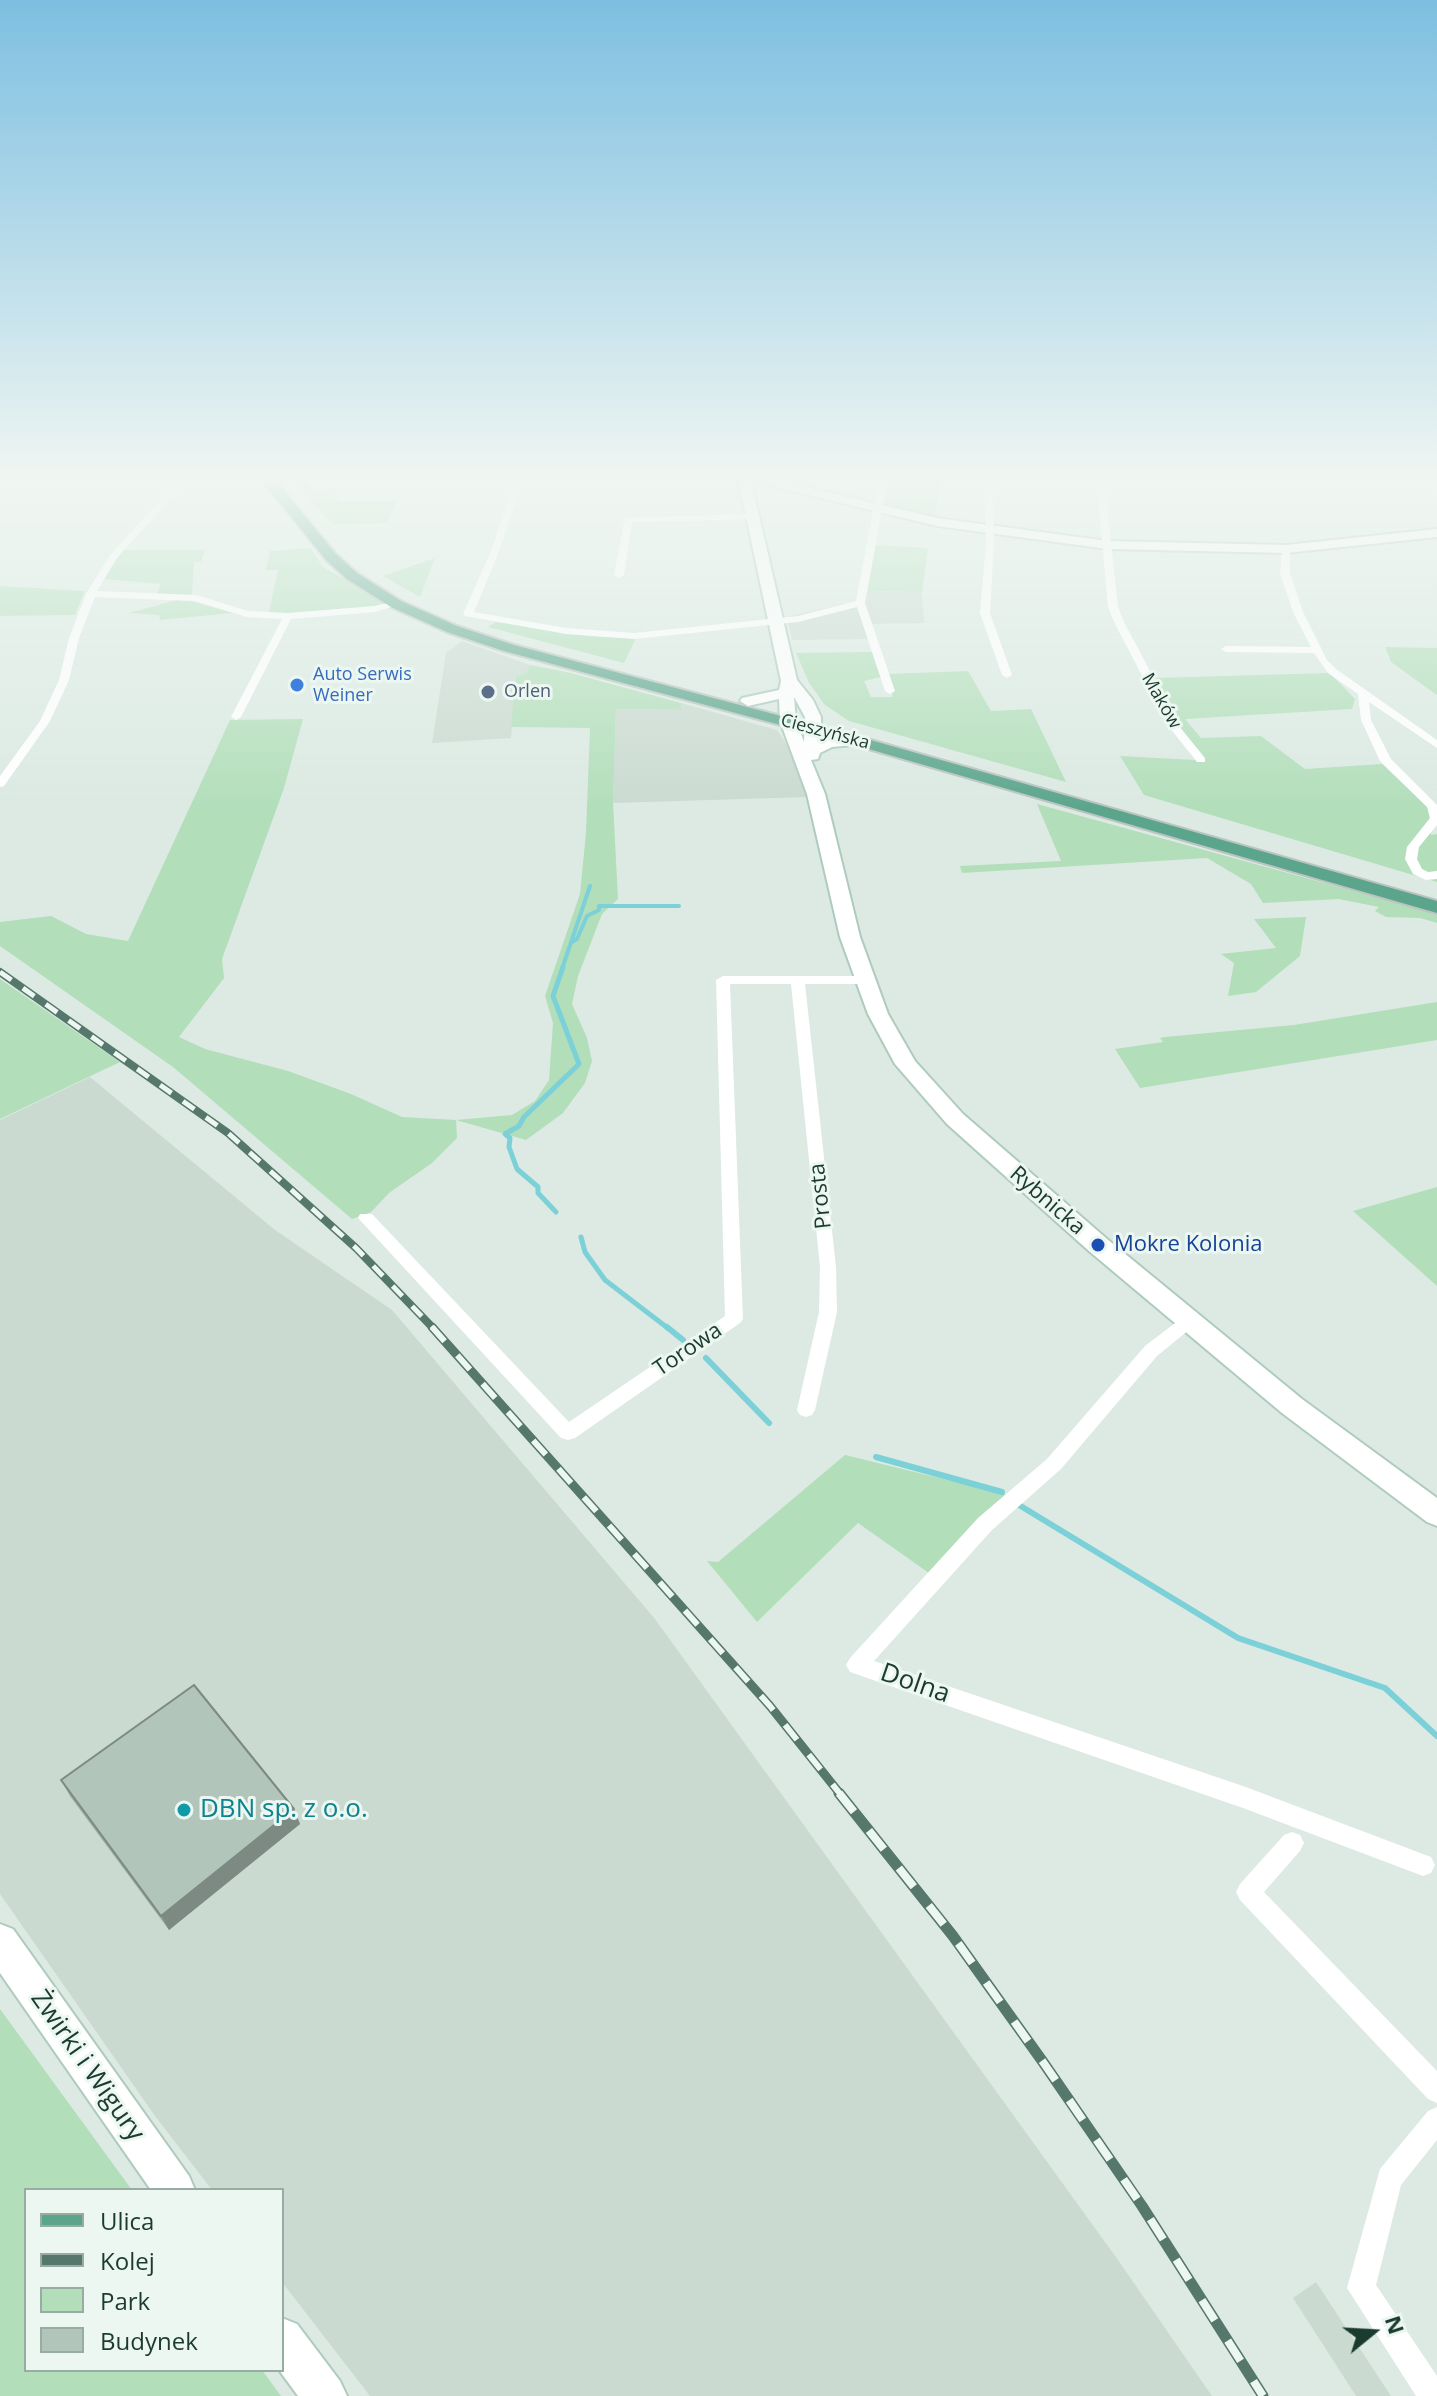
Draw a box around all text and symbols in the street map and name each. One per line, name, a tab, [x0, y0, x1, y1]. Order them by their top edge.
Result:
place label: Auto Serwis Weiner	[313, 664, 412, 706]
street label: Maków	[1137, 669, 1185, 733]
marker: Auto Serwis Weiner	[288, 676, 306, 694]
place label: Orlen	[504, 681, 551, 703]
marker: Orlen	[479, 683, 497, 701]
street label: Cieszyńska	[778, 710, 872, 754]
street label: Rybnicka	[1004, 1161, 1090, 1241]
street label: Prosta	[804, 1162, 838, 1230]
place label: Mokre Kolonia	[1114, 1232, 1262, 1258]
marker: Mokre Kolonia	[1089, 1236, 1107, 1254]
street label: Torowa	[649, 1318, 727, 1382]
street label: Dolna	[876, 1658, 954, 1710]
place label: DBN sp. z o.o.	[200, 1794, 368, 1826]
marker: DBN sp. z o.o.	[175, 1801, 193, 1819]
street label: Żwirki i Wigury	[24, 1985, 150, 2147]
legend	[24, 2188, 284, 2372]
text: Ulica	[100, 2204, 154, 2237]
text: Kolej	[100, 2244, 155, 2277]
text: Park	[100, 2284, 150, 2317]
north arrow	[1333, 2292, 1413, 2372]
text: N	[1379, 2311, 1413, 2338]
text: Budynek	[100, 2324, 198, 2357]

